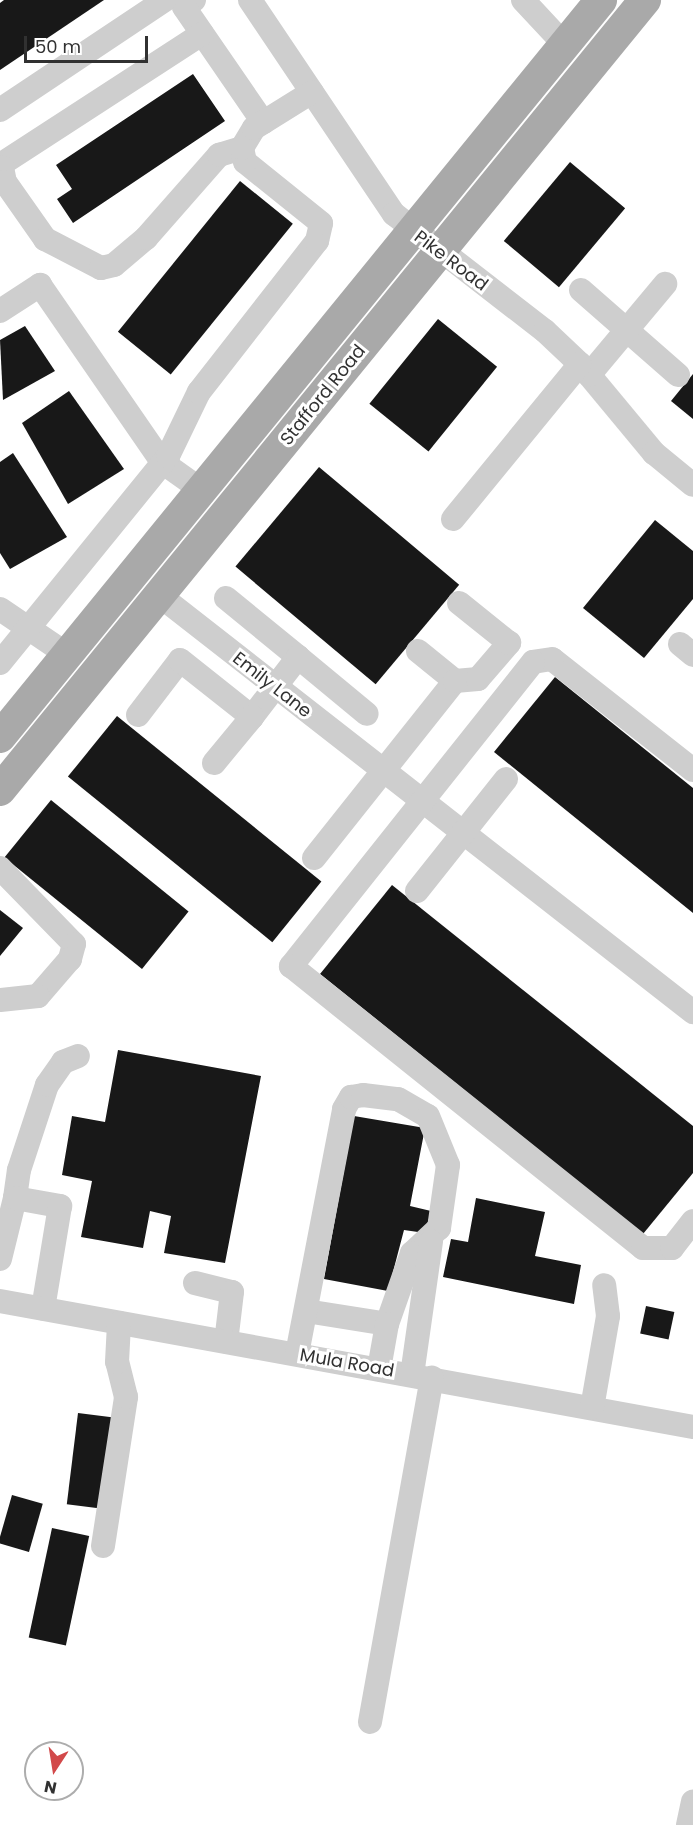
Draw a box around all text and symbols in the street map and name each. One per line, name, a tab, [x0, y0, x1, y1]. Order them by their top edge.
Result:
scale bar	[27, 24, 152, 62]
text: 50 m	[35, 34, 81, 59]
street label: Pike Road	[410, 226, 492, 296]
street label: Stafford Road	[276, 340, 370, 450]
street label: Emily Lane	[228, 647, 316, 723]
street label: Mula Road	[298, 1344, 396, 1382]
north arrow	[24, 1741, 84, 1801]
text: N	[42, 1775, 59, 1800]

